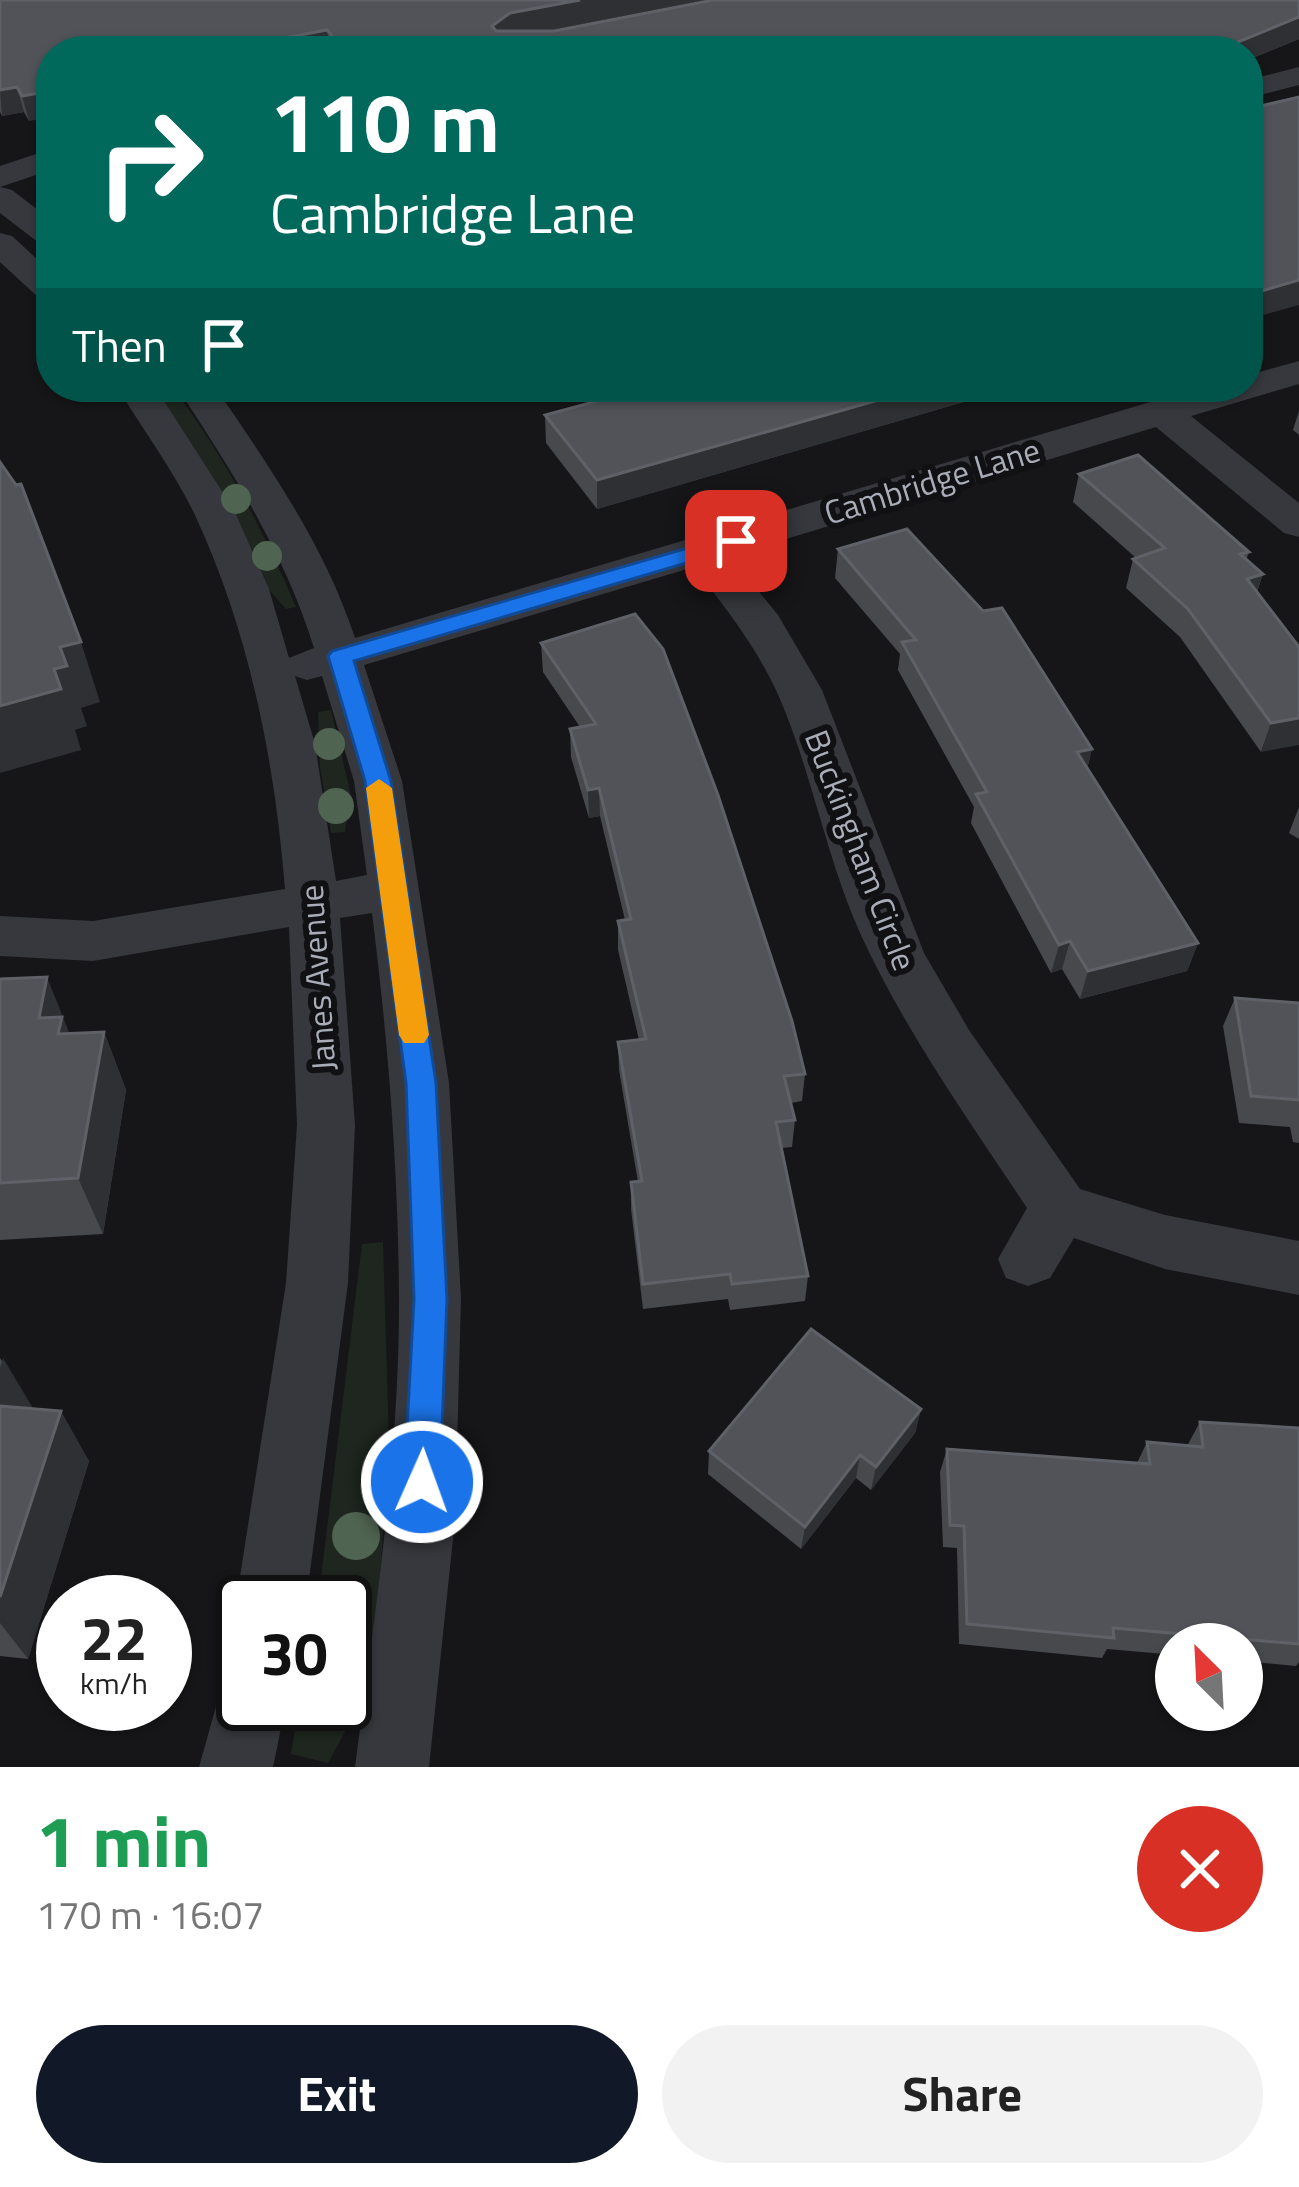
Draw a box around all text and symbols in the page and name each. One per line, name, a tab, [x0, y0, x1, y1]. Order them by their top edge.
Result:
text: 110 m	[270, 57, 500, 185]
icon: right	[72, 84, 228, 240]
text: Cambridge Lane	[270, 172, 635, 254]
text: Then	[72, 311, 167, 379]
icon: arrive	[191, 312, 257, 378]
street label: Cambridge Lane	[818, 424, 1046, 538]
pin	[685, 490, 787, 592]
icon: arrive	[703, 508, 769, 574]
street label: Buckingham Circle	[792, 722, 930, 978]
street label: Janes Avenue	[286, 883, 348, 1073]
position arrow	[359, 1419, 485, 1545]
speed limit sign: 30	[216, 1575, 372, 1731]
text: 22	[80, 1592, 148, 1683]
north arrow	[1155, 1623, 1263, 1731]
map controls	[1155, 1623, 1263, 1731]
text: km/h	[80, 1660, 148, 1706]
text: 1 min	[36, 1785, 211, 1895]
button: close	[1137, 1806, 1263, 1932]
text: 170 m · 16:07	[36, 1885, 264, 1944]
button: Exit	[36, 2025, 638, 2163]
button: Share	[662, 2025, 1263, 2163]

